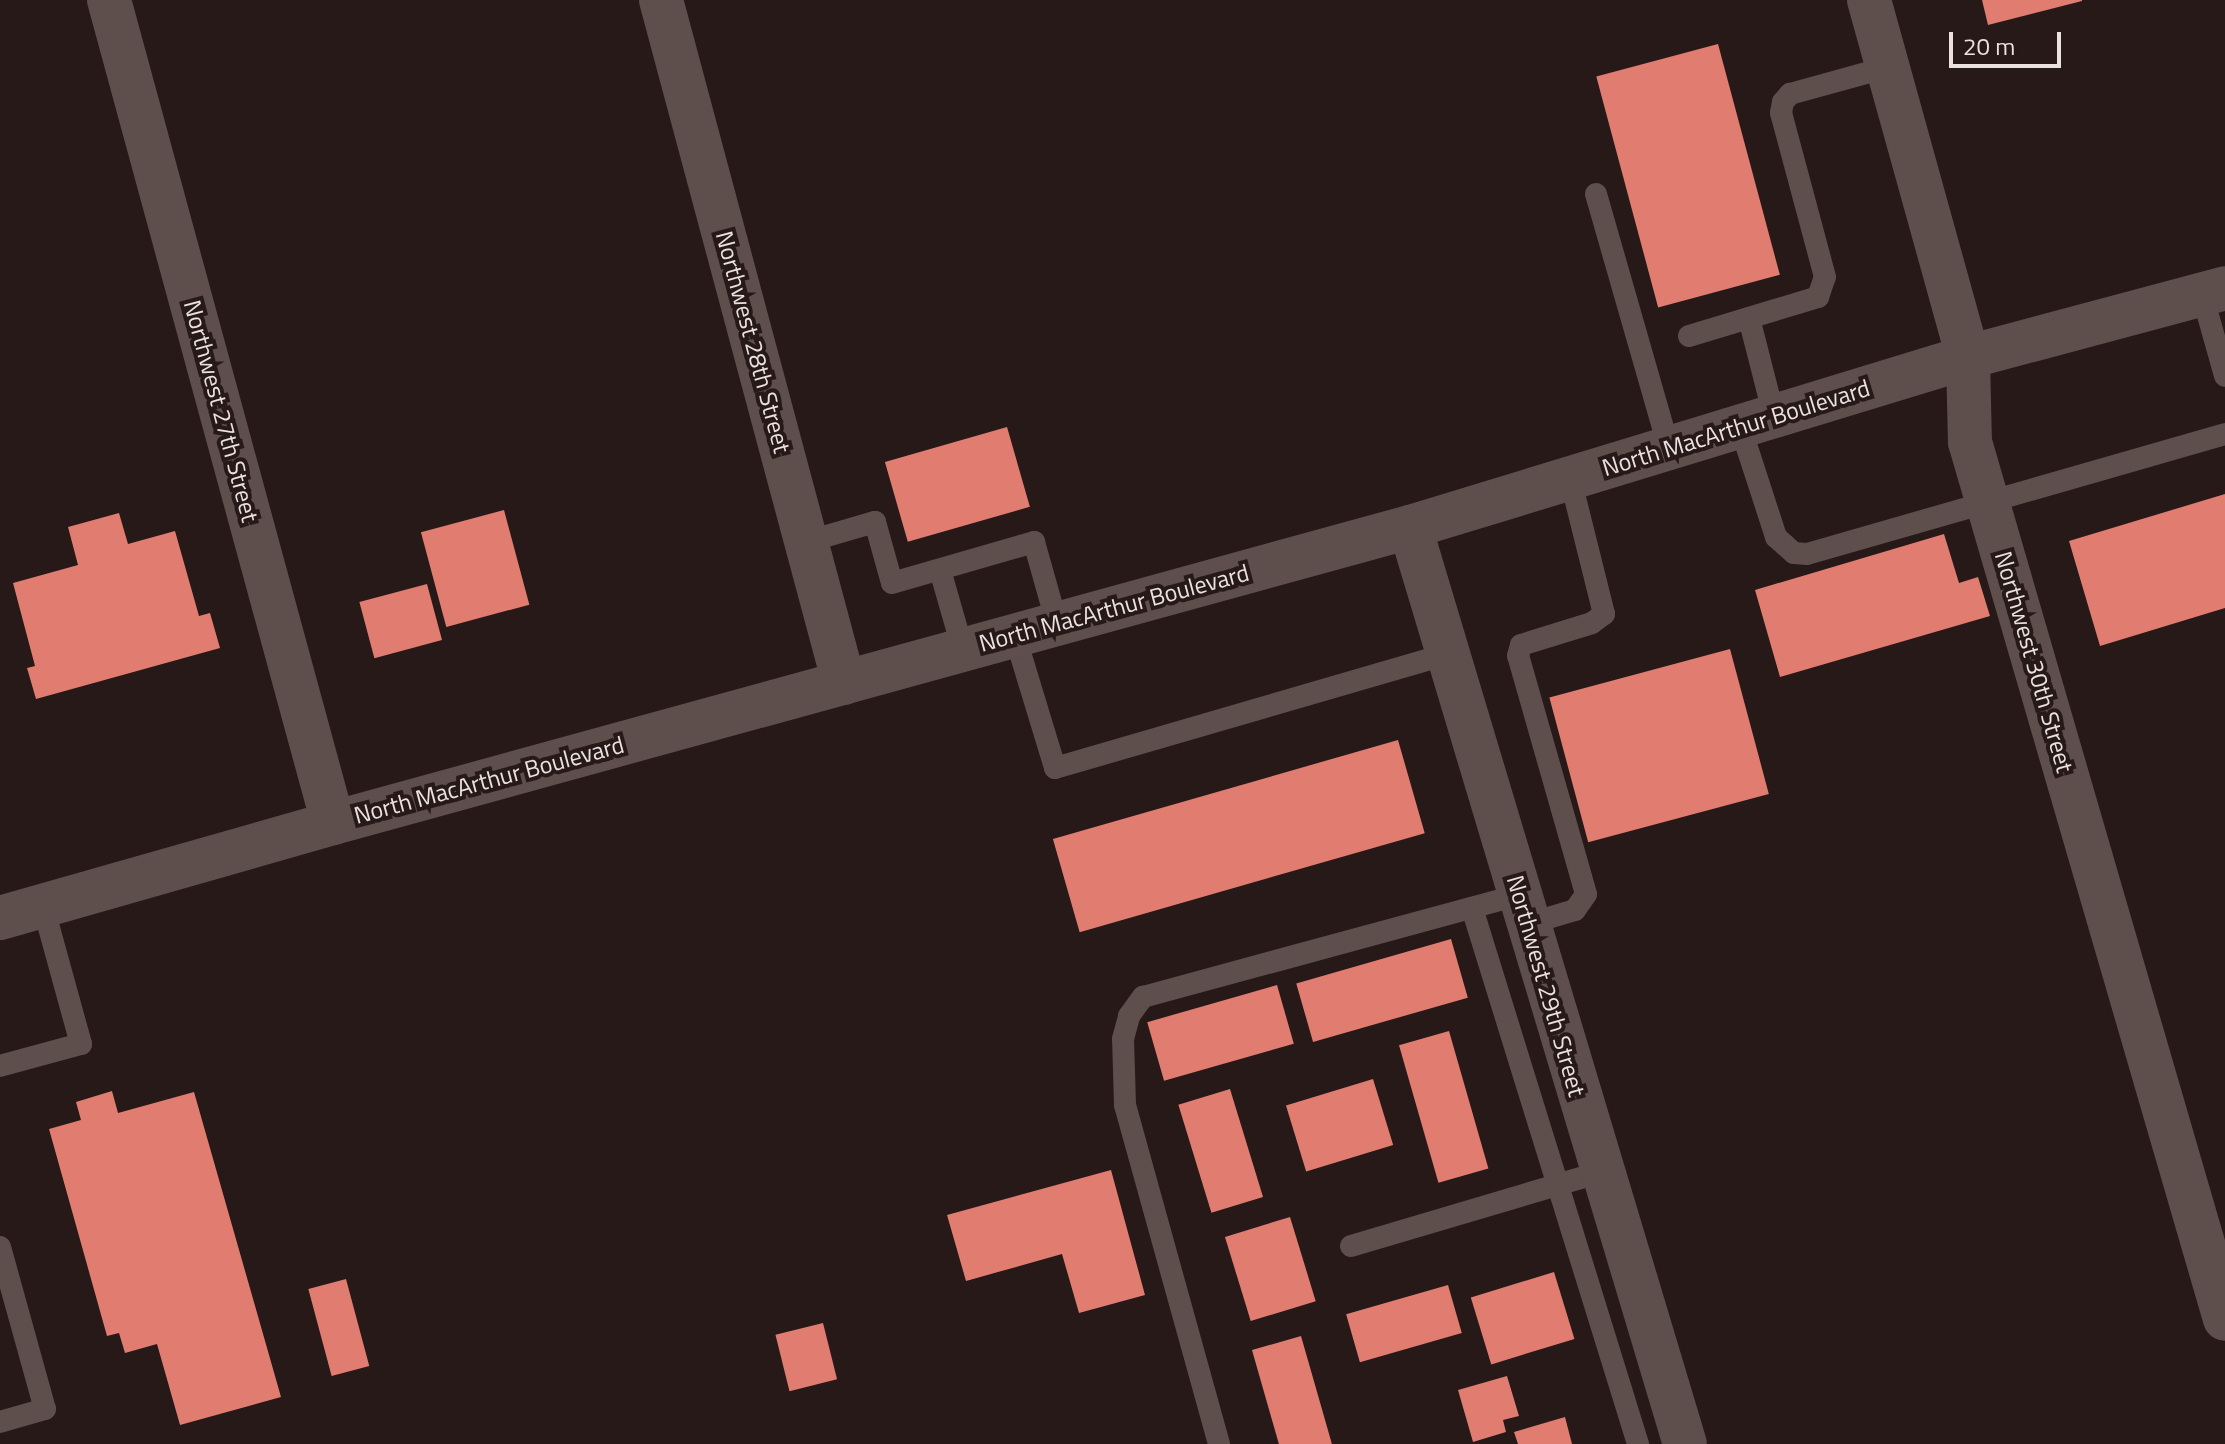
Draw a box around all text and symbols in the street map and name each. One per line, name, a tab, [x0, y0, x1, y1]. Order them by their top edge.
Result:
scale bar	[1953, 16, 2065, 66]
text: 20 m	[1963, 28, 2015, 64]
street label: Northwest 28th Street	[709, 228, 797, 456]
street label: Northwest 27th Street	[177, 297, 265, 525]
street label: North MacArthur Boulevard	[1599, 374, 1873, 482]
street label: Northwest 30th Street	[1989, 548, 2079, 776]
street label: North MacArthur Boulevard	[976, 558, 1252, 658]
street label: North MacArthur Boulevard	[351, 730, 627, 830]
street label: Northwest 29th Street	[1501, 872, 1591, 1100]

